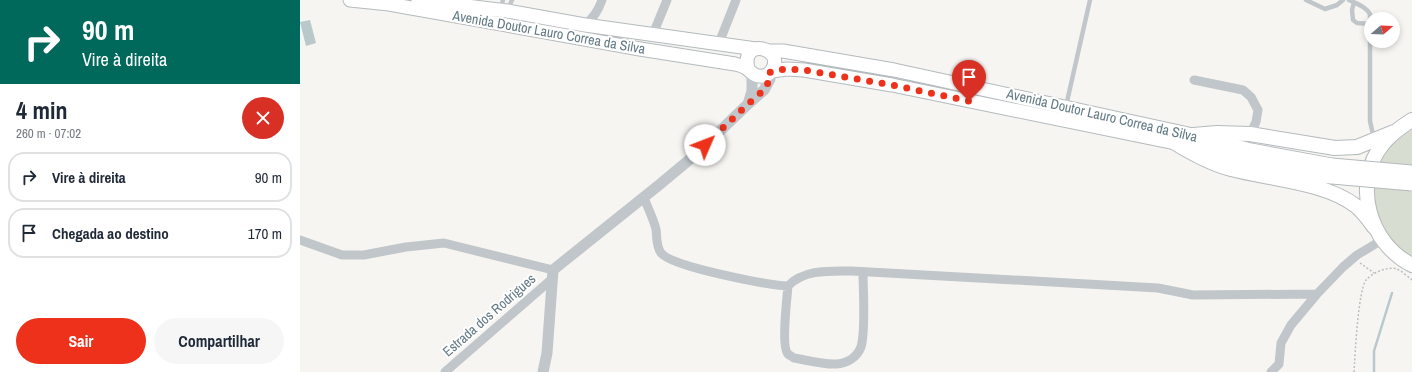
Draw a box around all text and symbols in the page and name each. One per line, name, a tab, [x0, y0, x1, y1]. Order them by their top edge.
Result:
street label: Avenida Doutor Lauro Correa da Silva	[450, 6, 647, 58]
text: 90 m	[82, 11, 134, 49]
north arrow	[1364, 12, 1400, 48]
map controls	[1364, 12, 1400, 48]
icon: right	[16, 16, 68, 68]
text: Vire à direita	[82, 47, 167, 72]
pin	[952, 60, 986, 101]
icon: arrive	[958, 66, 980, 88]
street label: Avenida Doutor Lauro Correa da Silva	[1004, 84, 1200, 146]
text: 4 min	[16, 94, 67, 126]
button: close	[242, 97, 284, 139]
position arrow	[684, 124, 726, 166]
text: 260 m · 07:02	[16, 125, 81, 142]
icon: right	[18, 166, 40, 188]
text: Vire à direita	[52, 167, 126, 188]
text: 90 m	[255, 167, 282, 188]
icon: arrive	[18, 222, 40, 244]
text: Chegada ao destino	[52, 223, 169, 244]
text: 170 m	[248, 223, 282, 244]
street label: Estrada dos Rodrigues	[439, 270, 539, 360]
button: Sair	[16, 318, 146, 364]
button: Compartilhar	[154, 318, 284, 364]

